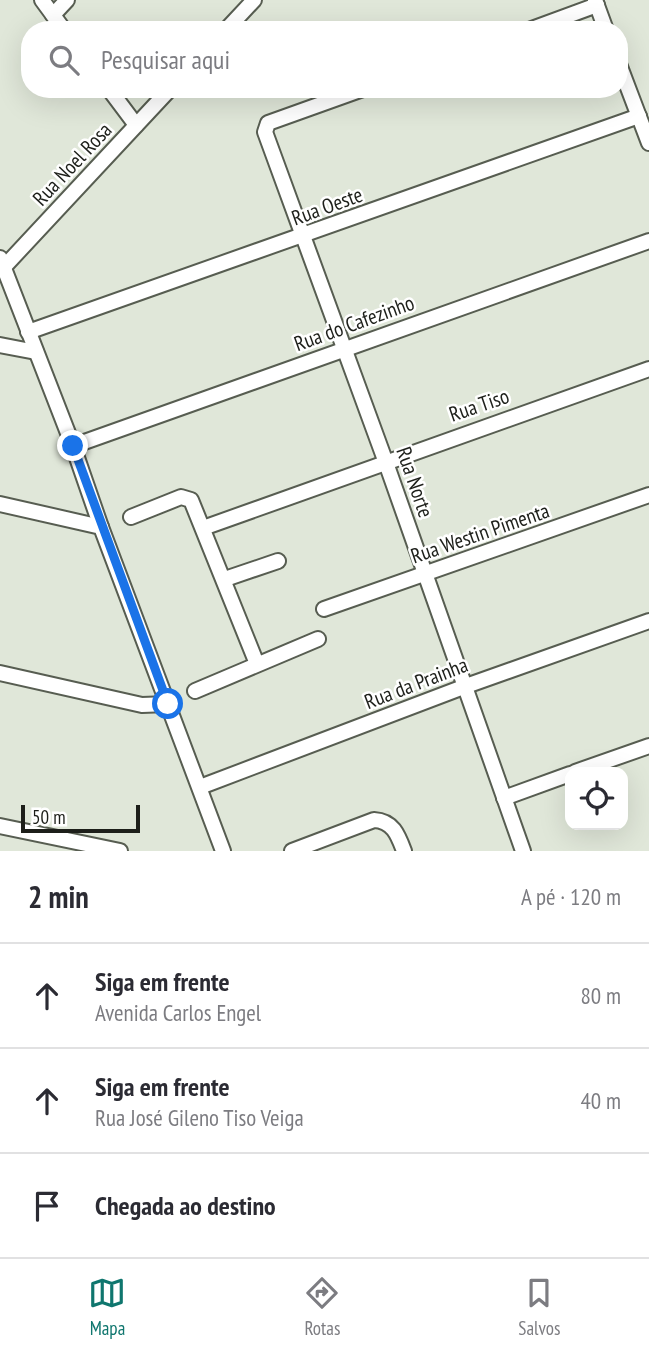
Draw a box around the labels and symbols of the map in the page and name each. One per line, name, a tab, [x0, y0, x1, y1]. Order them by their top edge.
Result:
street label: Rua Noel Rosa	[27, 117, 117, 211]
street label: Rua Oeste	[288, 181, 366, 231]
street label: Rua do Cafezinho	[290, 289, 418, 357]
street label: Rua Tiso	[445, 382, 513, 428]
route end	[57, 430, 88, 461]
street label: Rua Norte	[390, 443, 440, 521]
street label: Rua Westin Pimenta	[407, 497, 553, 569]
street label: Rua da Prainha	[361, 651, 471, 715]
route start	[152, 688, 183, 719]
scale bar	[21, 802, 140, 834]

